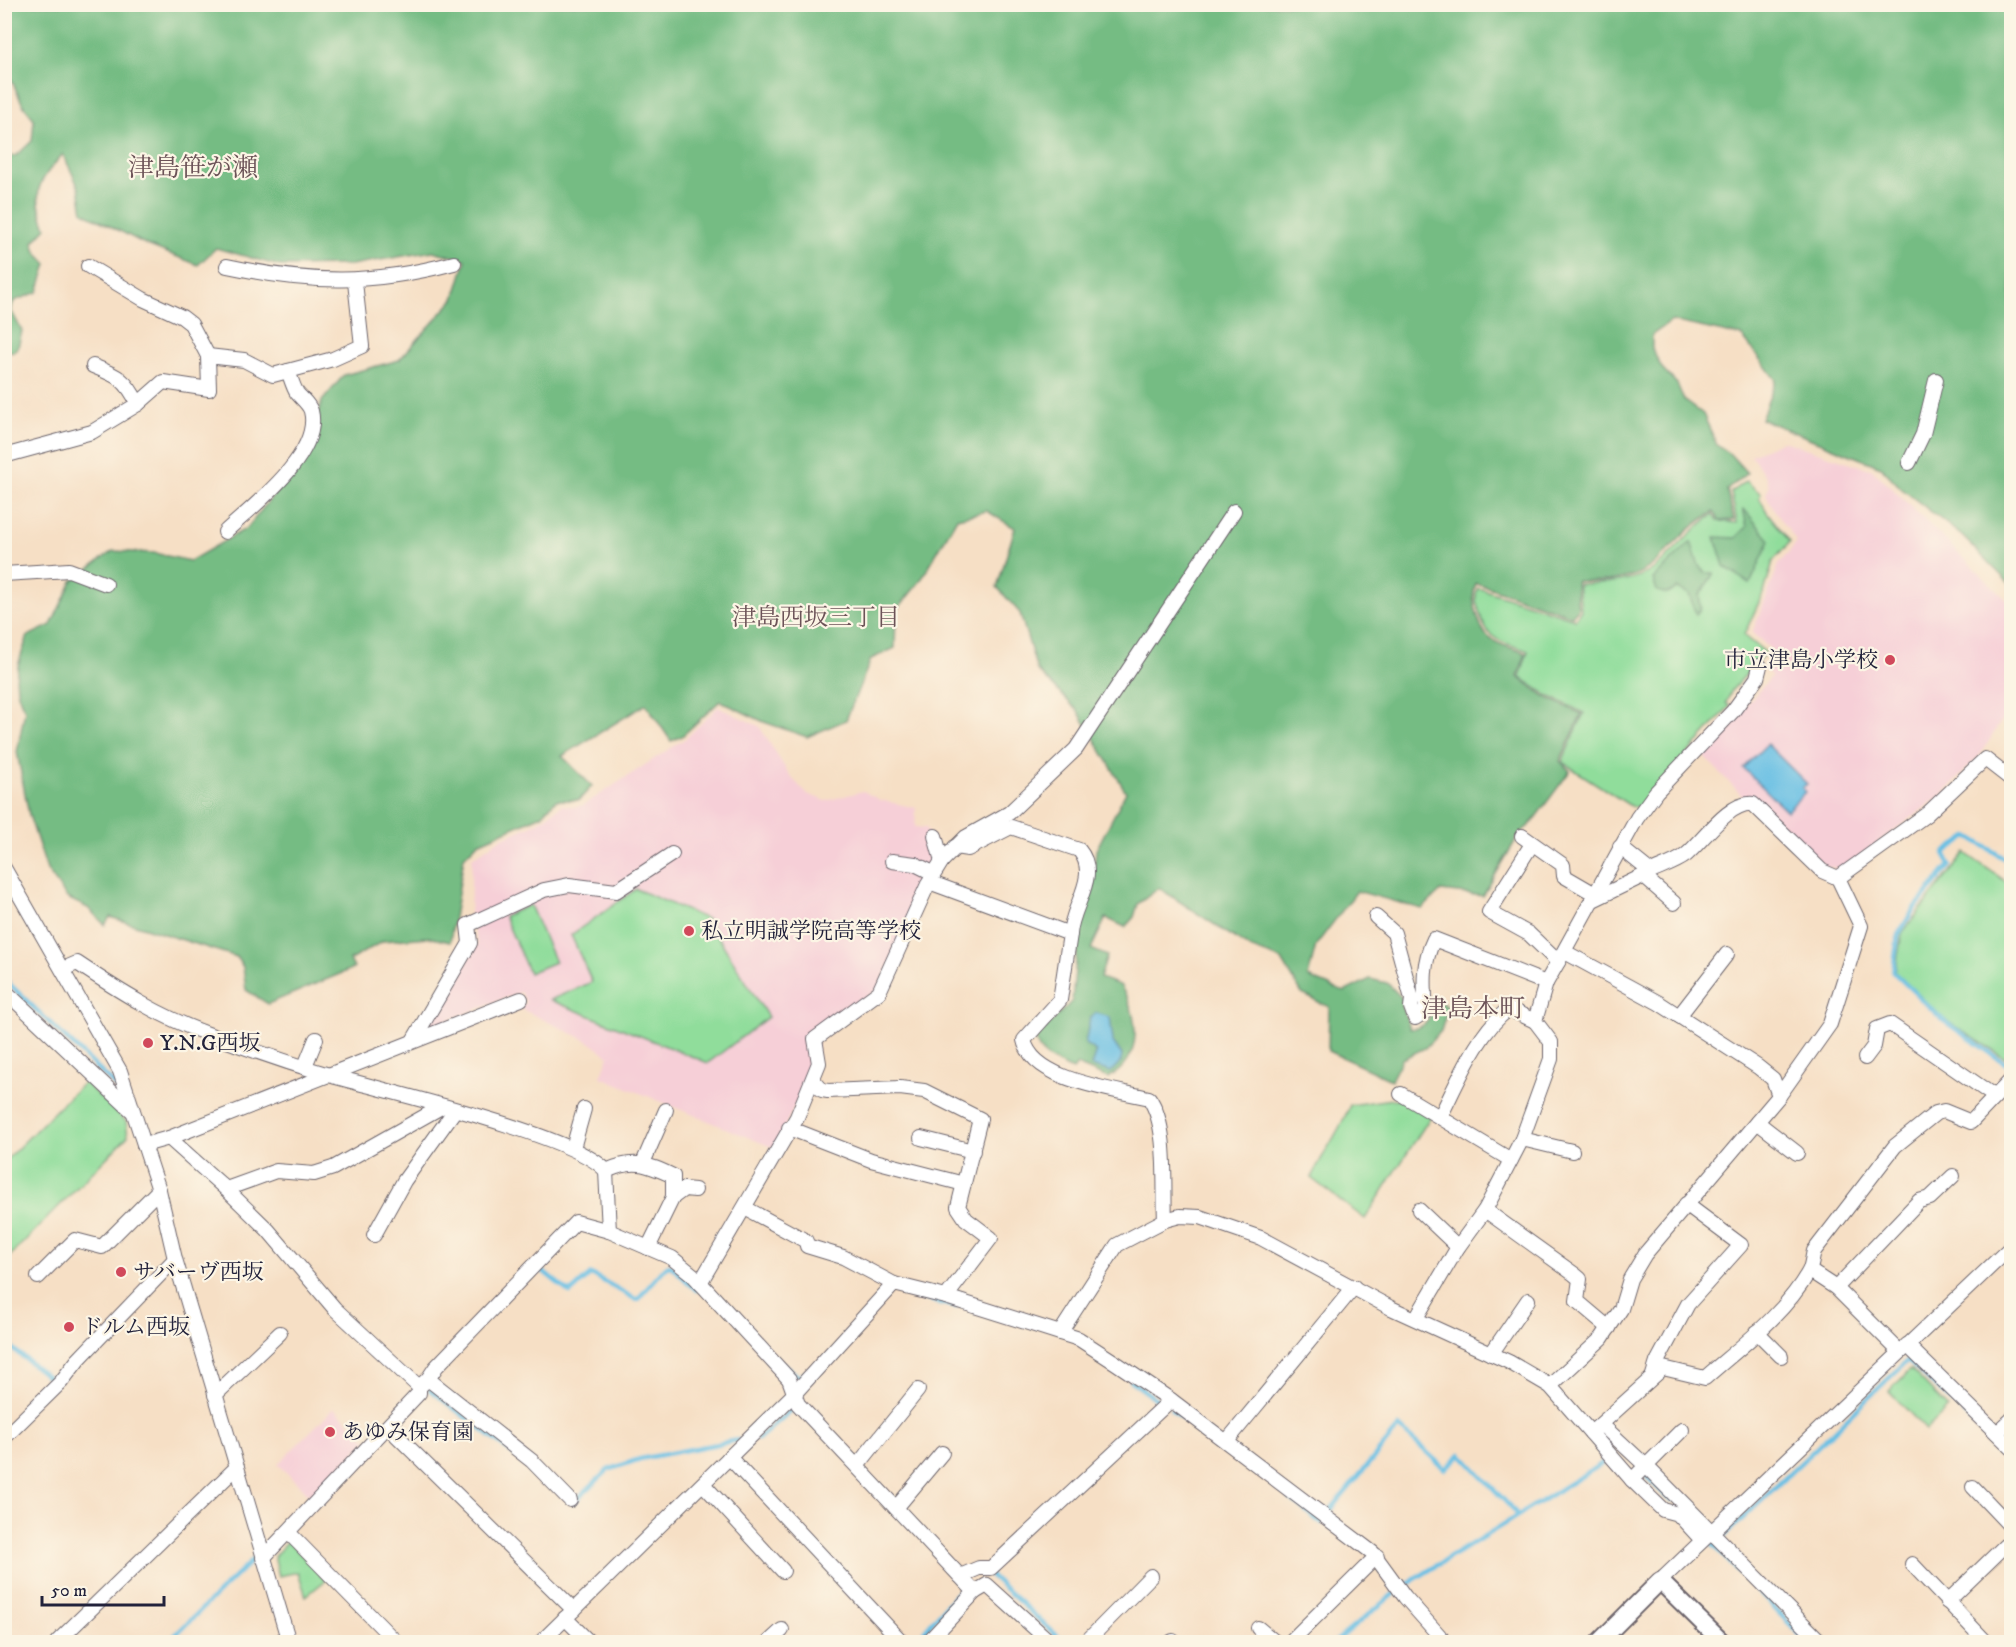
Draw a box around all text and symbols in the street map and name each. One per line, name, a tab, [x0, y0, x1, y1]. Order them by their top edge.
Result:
district label: 津島笹が瀬	[128, 152, 258, 185]
district label: 津島西坂三丁目	[732, 603, 900, 633]
place label: 市立津島小学校	[1724, 647, 1878, 674]
marker: 市立津島小学校	[1883, 653, 1897, 667]
place label: 私立明誠学院高等学校	[701, 918, 921, 945]
marker: 私立明誠学院高等学校	[682, 924, 696, 938]
district label: 津島本町	[1421, 993, 1525, 1026]
place label: Y.N.G西坂	[160, 1030, 260, 1057]
marker: Y.N.G西坂	[141, 1036, 155, 1050]
place label: サバーヴ西坂	[133, 1259, 264, 1286]
marker: サバーヴ西坂	[114, 1265, 128, 1279]
place label: ドルム西坂	[81, 1314, 190, 1341]
marker: ドルム西坂	[62, 1320, 76, 1334]
place label: あゆみ保育園	[342, 1419, 474, 1446]
marker: あゆみ保育園	[323, 1425, 337, 1439]
scale bar	[42, 1569, 164, 1607]
text: 50 m	[51, 1580, 87, 1602]

